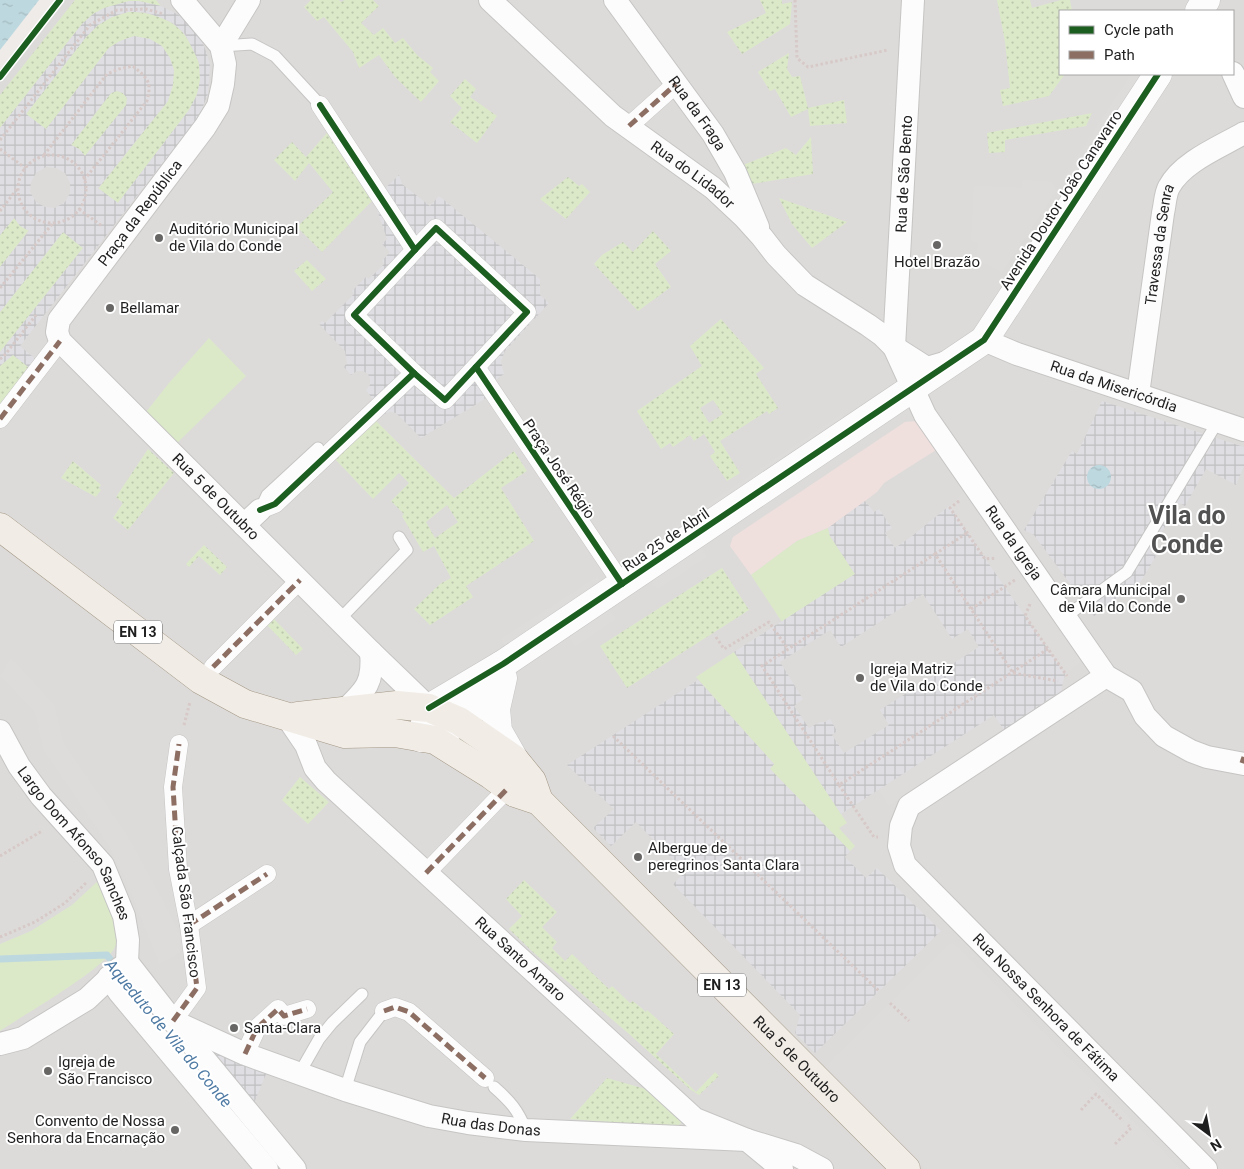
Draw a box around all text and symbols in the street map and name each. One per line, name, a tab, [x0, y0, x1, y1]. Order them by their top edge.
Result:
legend	[1059, 10, 1234, 75]
text: Cycle path	[1104, 21, 1174, 39]
text: Path	[1104, 46, 1135, 64]
street label: Rua da Fraga	[665, 72, 730, 154]
street label: Avenida Doutor João Canavarro	[996, 107, 1126, 293]
street label: Rua de São Bento	[892, 115, 916, 233]
street label: Rua do Lidador	[647, 137, 738, 212]
street label: Praça da República	[94, 156, 186, 270]
street label: Travessa da Senra	[1141, 181, 1178, 306]
place label: Auditório Municipal de Vila do Conde	[169, 220, 298, 255]
marker: Auditório Municipal de Vila do Conde	[153, 232, 165, 244]
marker: Hotel Brazão	[931, 239, 943, 251]
place label: Hotel Brazão	[894, 253, 980, 271]
place label: Bellamar	[120, 299, 179, 317]
marker: Bellamar	[104, 302, 116, 314]
street label: Rua da Misericórdia	[1048, 357, 1180, 416]
street label: Praça José Régio	[519, 416, 599, 522]
street label: Rua 5 de Outubro	[169, 450, 263, 544]
district label: Vila do Conde	[1148, 501, 1226, 559]
street label: Rua da Igreja	[982, 502, 1046, 584]
street label: Rua 25 de Abril	[619, 504, 713, 576]
place label: Câmara Municipal de Vila do Conde	[1050, 581, 1171, 616]
marker: Câmara Municipal de Vila do Conde	[1175, 593, 1187, 605]
road number: EN 13	[114, 620, 162, 644]
place label: Igreja Matriz de Vila do Conde	[870, 660, 983, 695]
marker: Igreja Matriz de Vila do Conde	[854, 672, 866, 684]
street label: Largo Dom Afonso Sanches	[14, 763, 134, 922]
street label: Calçada São Francisco	[168, 825, 204, 979]
place label: Albergue de peregrinos Santa Clara	[648, 839, 799, 874]
marker: Albergue de peregrinos Santa Clara	[632, 851, 644, 863]
street label: Rua Santo Amaro	[471, 913, 569, 1005]
street label: Rua Nossa Senhora de Fátima	[969, 930, 1123, 1085]
water label: Aqueduto de Vila do Conde	[100, 955, 236, 1111]
road number: EN 13	[698, 974, 746, 996]
street label: Rua 5 de Outubro	[750, 1012, 844, 1107]
place label: Santa-Clara	[244, 1019, 321, 1037]
marker: Santa-Clara	[228, 1022, 240, 1034]
place label: Igreja de São Francisco	[58, 1053, 152, 1088]
marker: Igreja de São Francisco	[42, 1065, 54, 1077]
street label: Rua das Donas	[440, 1109, 541, 1140]
north arrow	[1184, 1109, 1234, 1159]
place label: Convento de Nossa Senhora da Encarnação	[7, 1112, 165, 1147]
marker: Convento de Nossa Senhora da Encarnação	[169, 1124, 181, 1136]
text: N	[1207, 1136, 1224, 1154]

